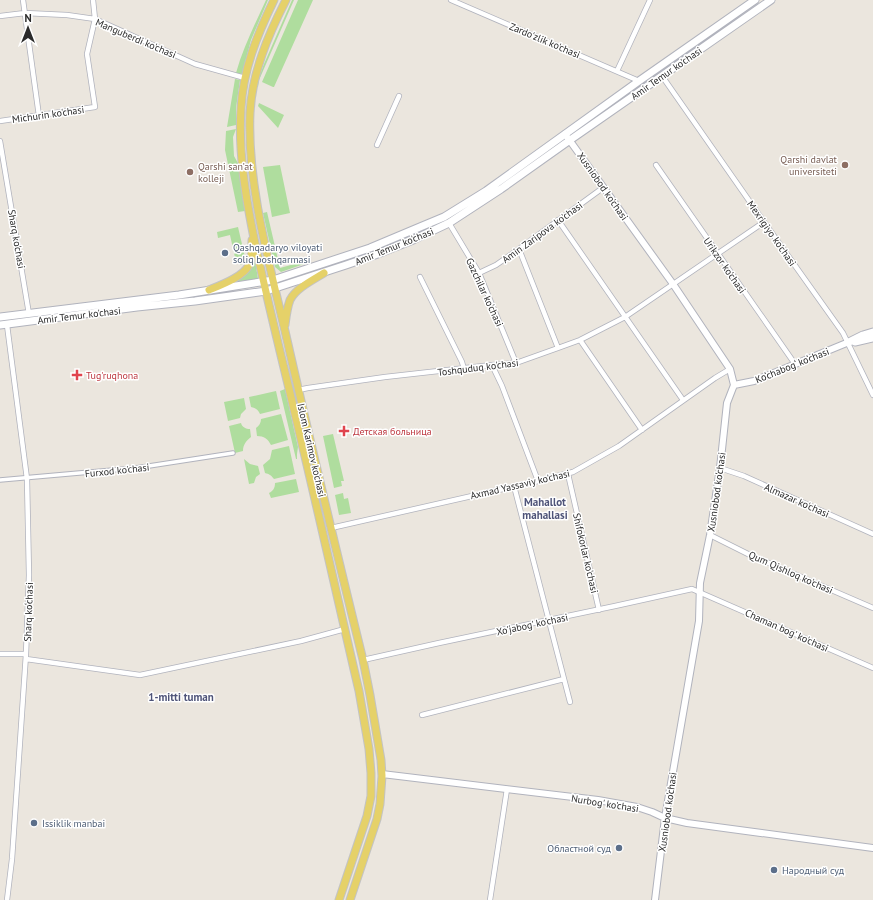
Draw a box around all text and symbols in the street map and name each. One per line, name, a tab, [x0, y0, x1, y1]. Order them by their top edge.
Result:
north arrow	[8, 8, 48, 48]
text: N	[24, 11, 32, 25]
street label: Manguberdi ko'chasi	[94, 16, 178, 61]
street label: Zardo'zlik ko'chasi	[507, 20, 582, 61]
street label: Amir Temur ko'chasi	[628, 44, 704, 103]
street label: Michurin ko'chasi	[11, 103, 85, 126]
street label: Xusniobod ko'chasi	[574, 150, 631, 223]
place label: Qarshi davlat universiteti	[780, 153, 838, 178]
place label: Qarshi san’at kolleji	[198, 160, 253, 185]
marker: Qarshi davlat universiteti	[840, 160, 850, 170]
marker: Qarshi san’at kolleji	[185, 167, 195, 177]
street label: Mexrigiyo ko'chasi	[744, 198, 799, 269]
street label: Amin Zaripova ko'chasi	[499, 199, 585, 266]
street label: Sharq ko'chasi	[5, 209, 28, 270]
street label: Amir Temur ko'chasi	[353, 225, 435, 268]
street label: Urikzor ko'chasi	[700, 235, 749, 296]
place label: Qashqadaryo viloyati soliq boshqarmasi	[233, 241, 322, 266]
marker: Qashqadaryo viloyati soliq boshqarmasi	[220, 248, 230, 258]
street label: Gazchilar ko'chasi	[463, 256, 506, 329]
street label: Amir Temur ko'chasi	[37, 304, 121, 327]
street label: Ko‘chabog‘ ko‘chasi	[753, 345, 831, 386]
street label: Toshquduq ko'chasi	[437, 356, 519, 379]
marker: Tug'ruqhona	[71, 369, 83, 381]
place label: Tug'ruqhona	[86, 369, 138, 382]
street label: Islom Karimov ko‘chasi	[294, 402, 329, 498]
marker: Детская больница	[338, 425, 350, 437]
place label: Детская больница	[353, 425, 432, 438]
street label: Xusniobod ko'chasi	[704, 451, 729, 533]
street label: Furxod ko'chasi	[84, 461, 150, 480]
street label: Axmad Yassaviy ko'chasi	[469, 467, 571, 502]
street label: Almazar ko'chasi	[762, 480, 831, 521]
district label: Mahallot mahallasi	[522, 495, 568, 522]
street label: Shifokorlar ko'chasi	[570, 512, 601, 594]
street label: Qum Qishloq ko'chasi	[747, 548, 835, 597]
street label: Sharq ko‘chasi	[21, 582, 36, 642]
street label: Chaman bog' ko'chasi	[743, 606, 831, 655]
street label: Xo'jabog' ko'chasi	[495, 611, 569, 638]
district label: 1-mitti tuman	[148, 690, 214, 704]
street label: Xusniobod ko'chasi	[655, 771, 680, 853]
street label: Nurbog' ko'chasi	[570, 792, 640, 815]
place label: Issiklik manbai	[42, 817, 105, 830]
marker: Issiklik manbai	[29, 818, 39, 828]
place label: Областной суд	[547, 842, 612, 855]
marker: Областной суд	[614, 843, 624, 853]
place label: Народный суд	[782, 864, 845, 877]
marker: Народный суд	[769, 865, 779, 875]

